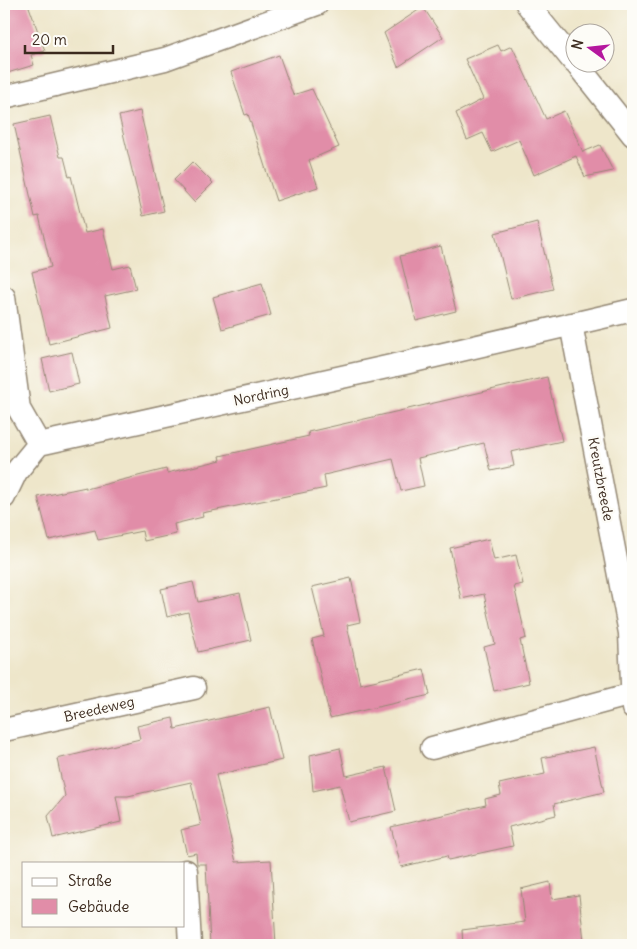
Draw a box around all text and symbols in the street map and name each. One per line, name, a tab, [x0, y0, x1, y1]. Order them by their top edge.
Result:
scale bar	[25, 22, 112, 54]
north arrow	[564, 22, 614, 72]
text: 20 m	[32, 30, 67, 49]
text: N	[567, 38, 587, 52]
street label: Nordring	[232, 380, 290, 410]
street label: Kreutzbreede	[584, 436, 618, 522]
street label: Breedeweg	[62, 692, 136, 726]
legend	[22, 862, 185, 926]
text: Straße	[68, 871, 112, 890]
text: Gebäude	[68, 897, 129, 916]

